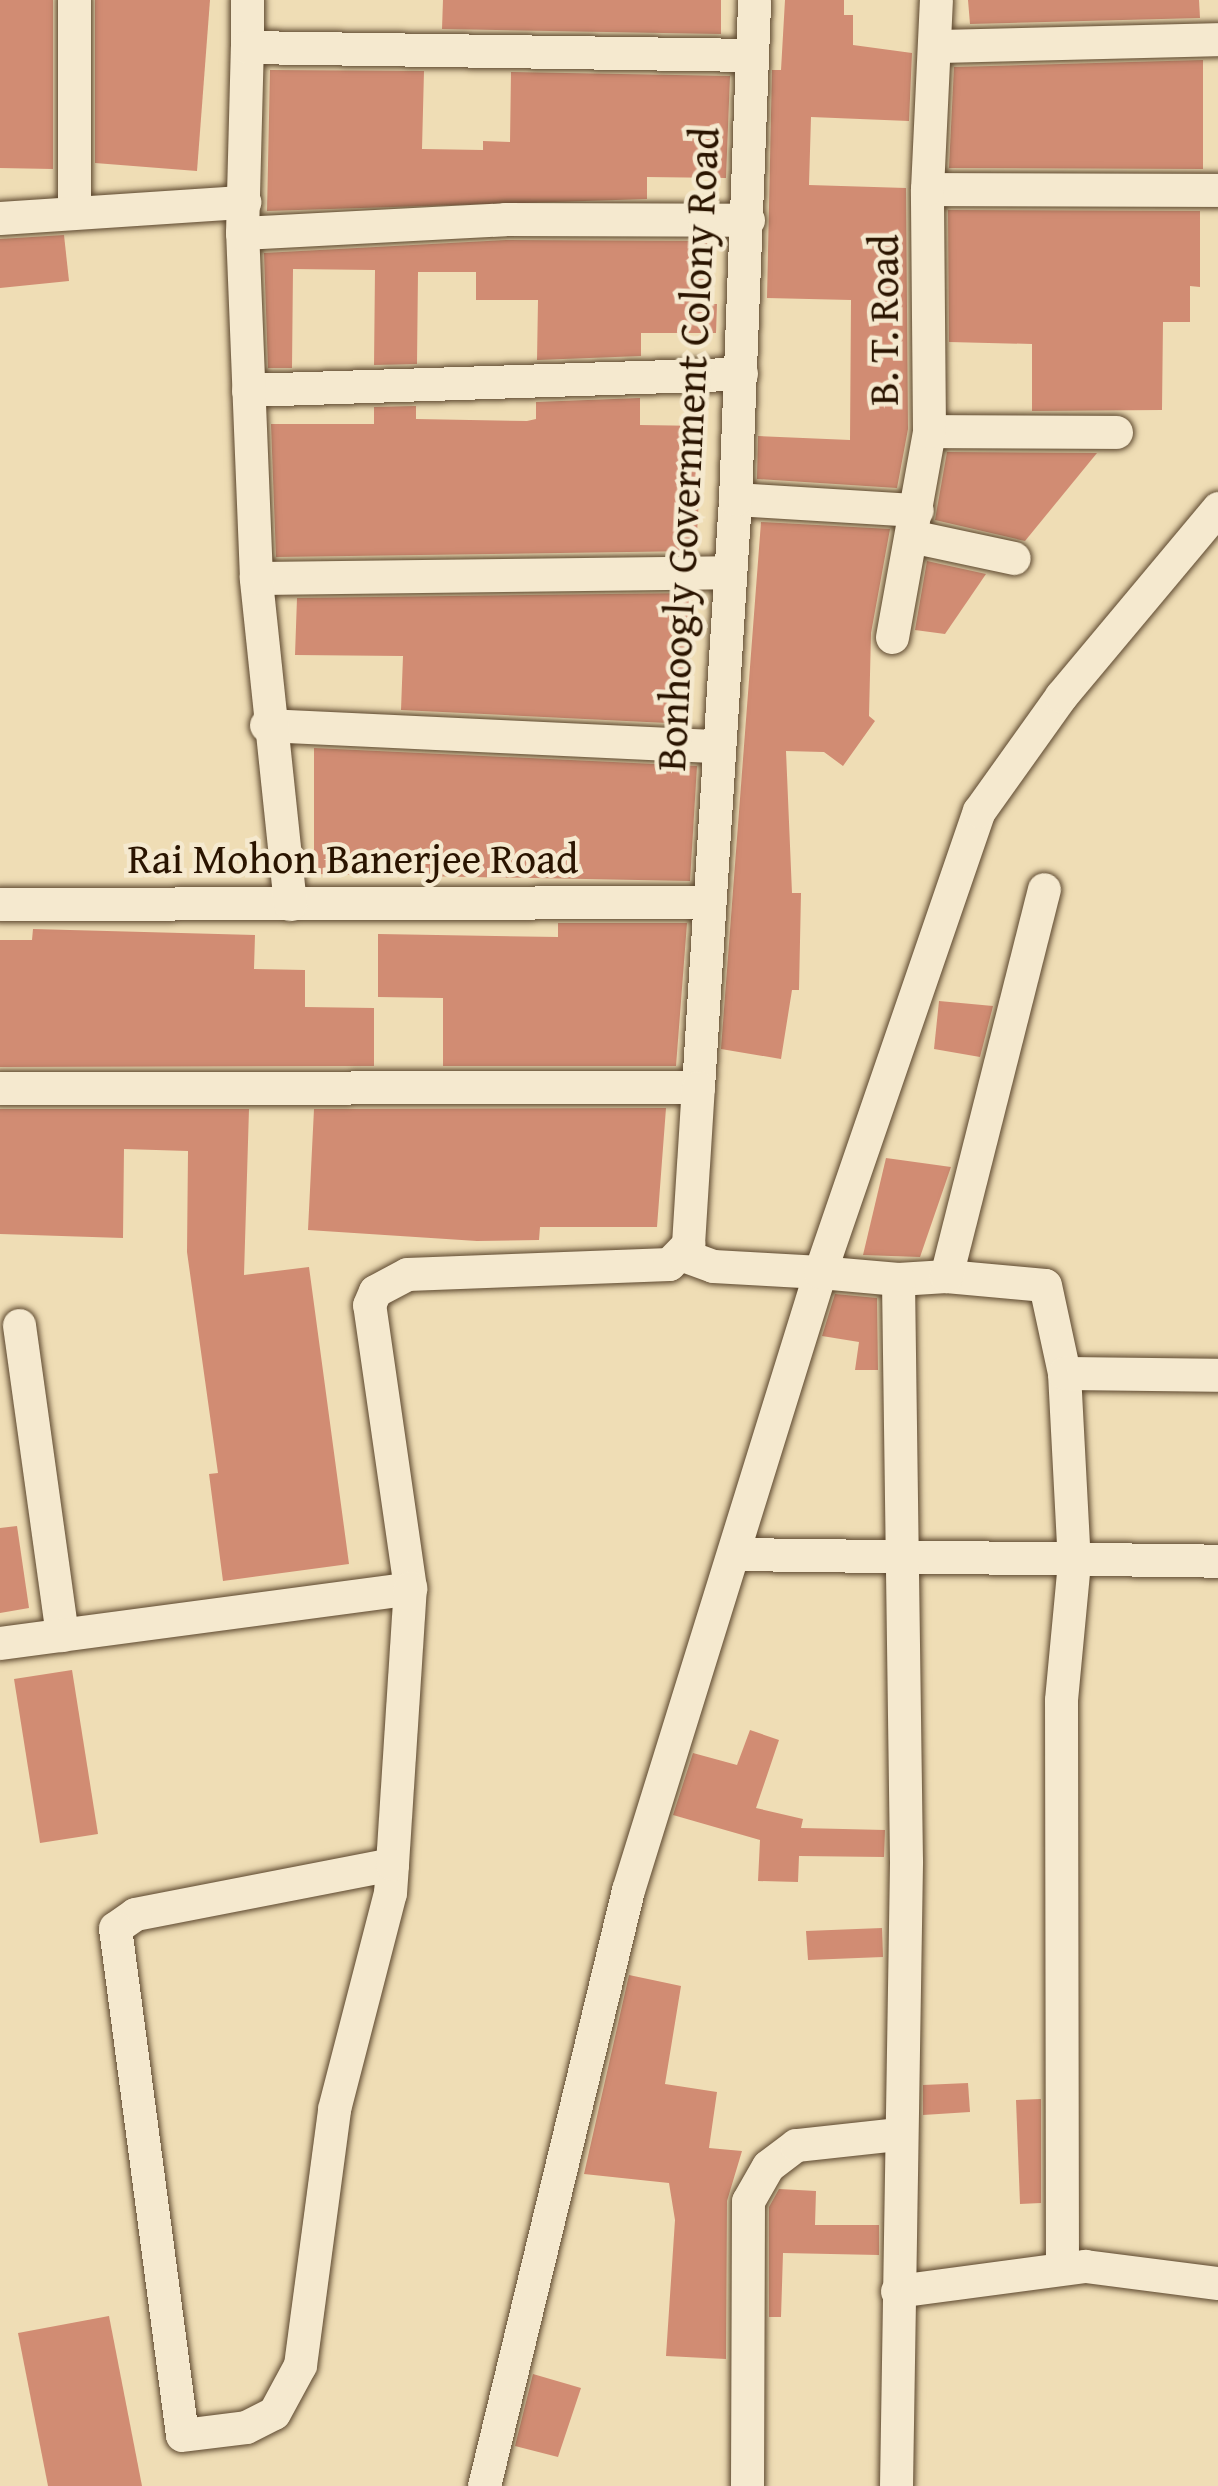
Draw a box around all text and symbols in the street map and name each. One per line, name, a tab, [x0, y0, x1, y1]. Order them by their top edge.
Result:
street label: Bonhoogly Government Colony Road	[645, 126, 729, 772]
street label: B. T. Road	[858, 234, 908, 406]
street label: Rai Mohon Banerjee Road	[128, 833, 578, 883]

